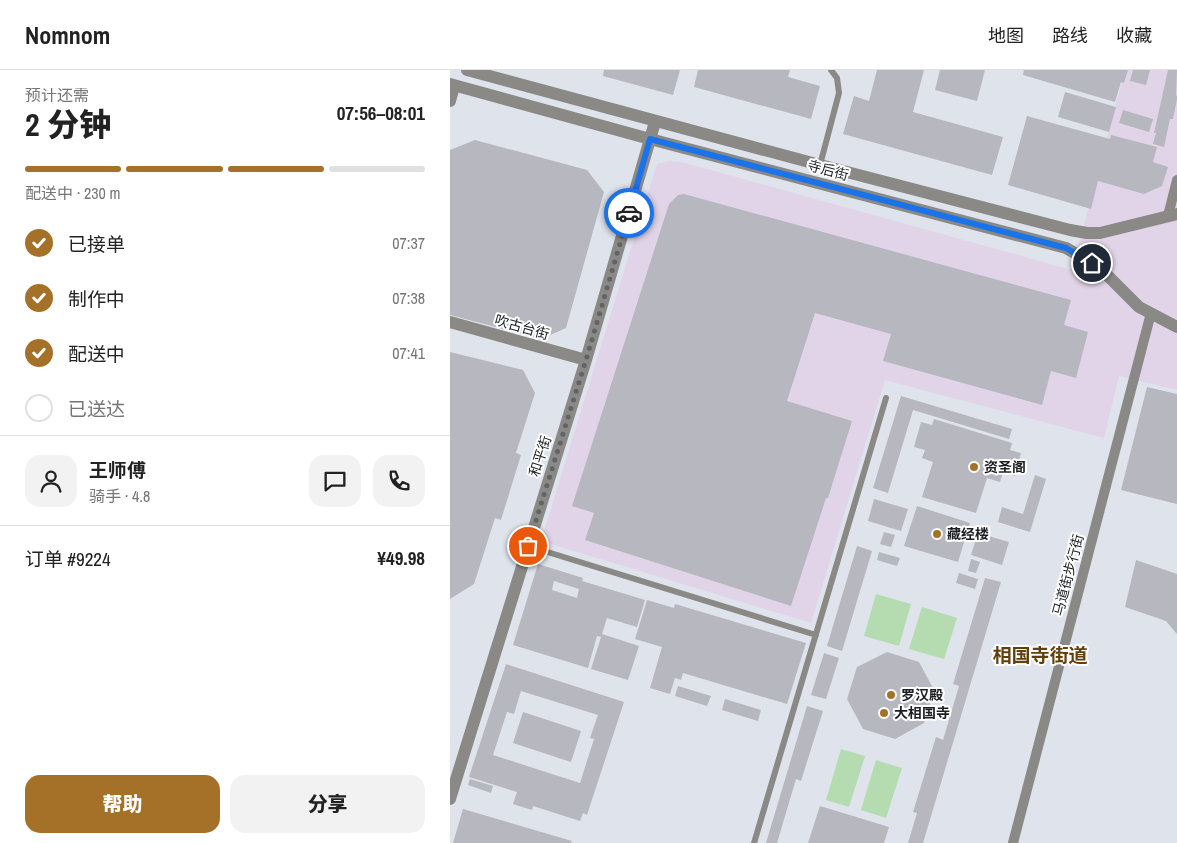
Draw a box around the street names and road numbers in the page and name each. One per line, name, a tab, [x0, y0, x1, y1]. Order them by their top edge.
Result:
street label: 寺后街	[805, 156, 851, 184]
street label: 吹古台街	[493, 311, 551, 343]
street label: 和平街	[525, 433, 555, 479]
street label: 马道街步行街	[1048, 532, 1088, 618]

